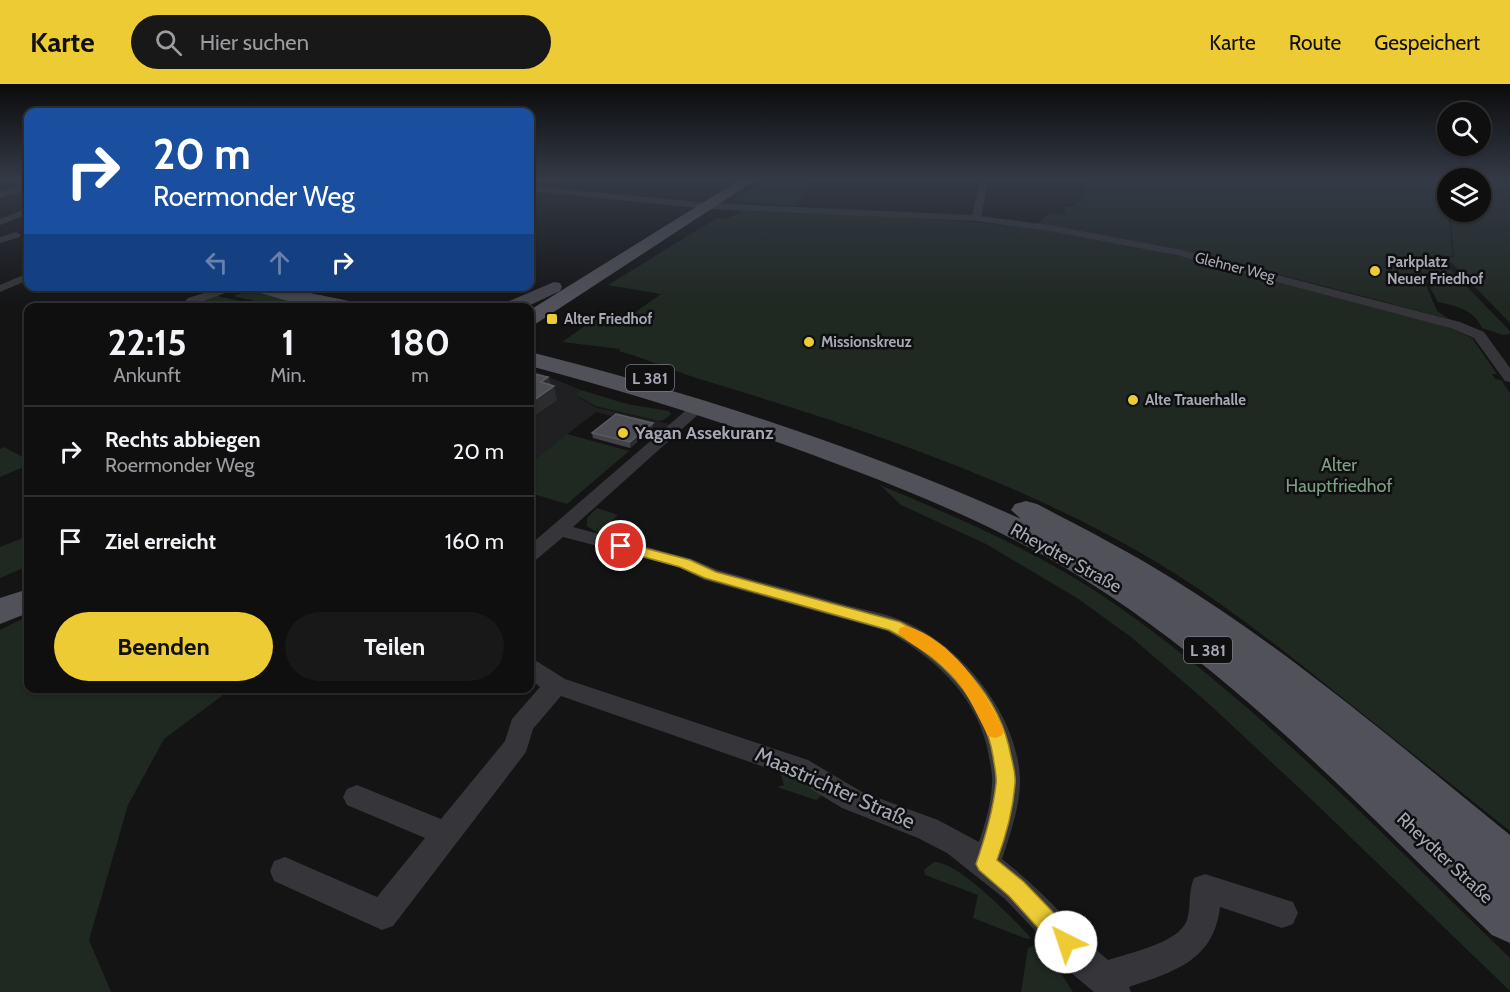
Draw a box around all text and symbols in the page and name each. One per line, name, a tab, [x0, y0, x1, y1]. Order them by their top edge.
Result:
search box	[131, 15, 551, 69]
text: Karte	[30, 25, 95, 59]
icon: search	[152, 26, 185, 59]
text: Hier suchen	[200, 29, 309, 56]
text: Karte	[1209, 30, 1256, 55]
text: Route	[1289, 30, 1341, 55]
text: Gespeichert	[1374, 30, 1480, 55]
map controls	[1437, 102, 1491, 222]
button: search	[1437, 102, 1491, 156]
text: 20 m	[153, 128, 251, 180]
icon: right	[54, 132, 132, 210]
button: layers	[1437, 168, 1491, 222]
text: Roermonder Weg	[153, 180, 355, 213]
icon: left	[200, 246, 233, 279]
icon: ahead	[263, 246, 296, 279]
icon: right	[326, 246, 359, 279]
street label: Glehner Weg	[1193, 248, 1278, 286]
place label: Parkplatz Neuer Friedhof	[1387, 253, 1483, 288]
marker: Parkplatz Neuer Friedhof	[1368, 264, 1382, 278]
place label: Alter Friedhof	[564, 310, 652, 328]
marker: Alter Friedhof	[545, 312, 559, 326]
text: 22:15	[108, 320, 187, 364]
text: 1	[281, 320, 295, 364]
text: 180	[390, 320, 450, 364]
place label: Missionskreuz	[821, 333, 912, 351]
marker: Missionskreuz	[802, 335, 816, 349]
text: Ankunft	[113, 363, 181, 387]
text: Min.	[270, 363, 306, 387]
text: m	[411, 363, 429, 387]
road number: L 381	[626, 365, 674, 391]
place label: Alte Trauerhalle	[1145, 391, 1246, 409]
marker: Alte Trauerhalle	[1126, 393, 1140, 407]
place label: Yagan Assekuranz	[634, 422, 774, 444]
text: Rechts abbiegen	[105, 426, 261, 453]
marker: Yagan Assekuranz	[616, 426, 630, 440]
icon: right	[54, 435, 87, 468]
text: 20 m	[453, 438, 504, 465]
text: Roermonder Weg	[105, 453, 254, 477]
park label: Alter Hauptfriedhof	[1286, 454, 1392, 497]
street label: Rheydter Straße	[1007, 518, 1125, 598]
pin	[595, 520, 646, 571]
icon: arrive	[54, 525, 87, 558]
text: Ziel erreicht	[105, 528, 216, 555]
text: 160 m	[445, 528, 504, 555]
icon: arrive	[604, 529, 637, 562]
button: Beenden	[54, 612, 273, 681]
button: Teilen	[285, 612, 504, 681]
road number: L 381	[1184, 637, 1232, 663]
street label: Maastrichter Straße	[751, 741, 919, 834]
street label: Rheydter Straße	[1392, 808, 1498, 908]
position arrow	[1034, 910, 1098, 974]

